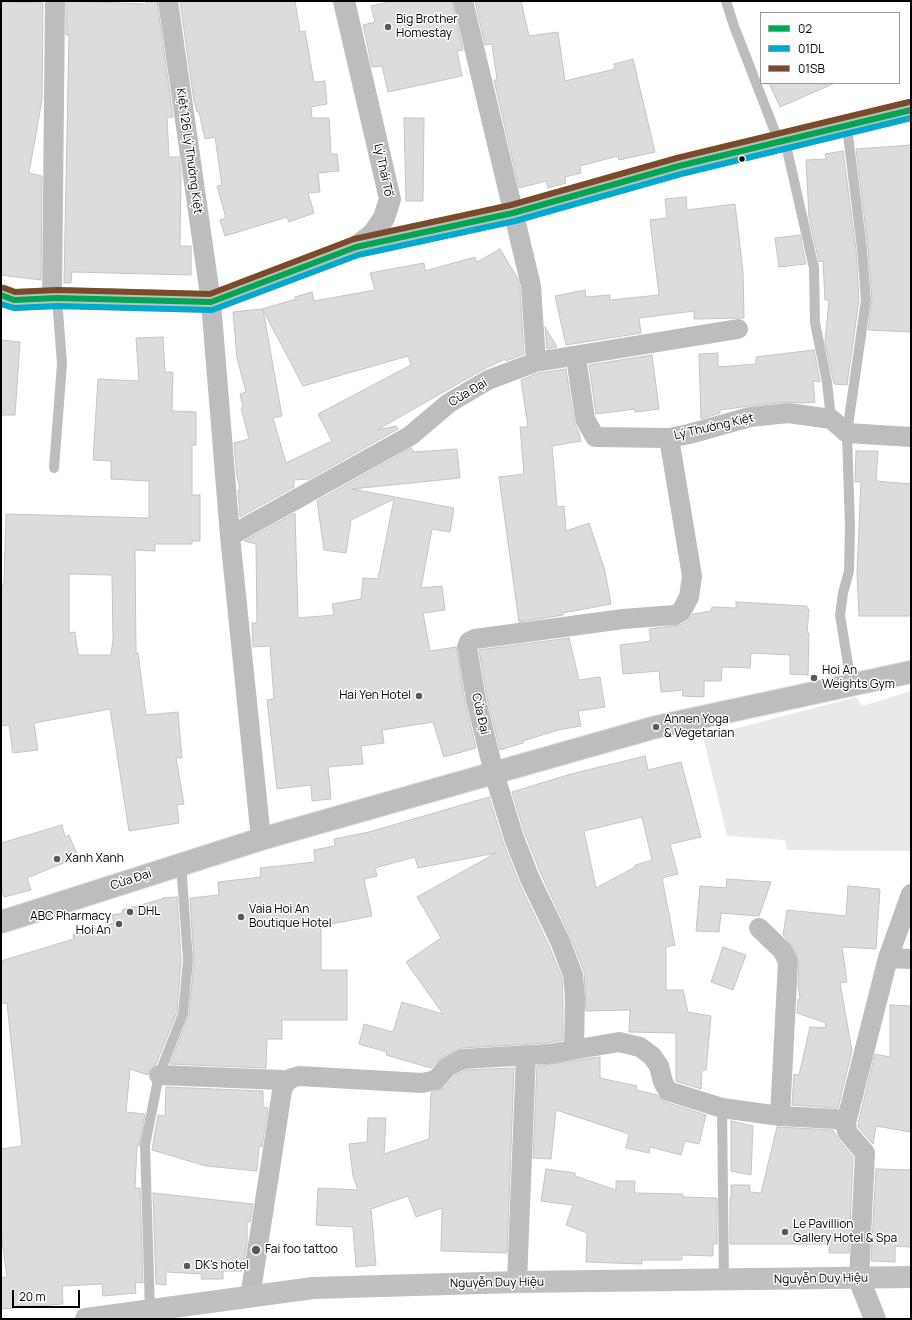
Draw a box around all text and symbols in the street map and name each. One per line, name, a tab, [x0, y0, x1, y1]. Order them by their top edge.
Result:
legend	[760, 12, 900, 84]
place label: Big Brother Homestay	[396, 13, 458, 41]
text: 02	[798, 20, 812, 37]
marker: Big Brother Homestay	[383, 22, 393, 32]
text: 01DL	[798, 40, 824, 57]
text: 01SB	[798, 60, 825, 77]
street label: Kiệt 126 Lý Thường Kiệt	[173, 87, 205, 215]
street label: Lý Thái Tổ	[370, 142, 396, 198]
unlabelled marker	[737, 154, 747, 164]
street label: Cửa Đại	[446, 376, 490, 410]
street label: Lý Thường Kiệt	[673, 411, 755, 443]
place label: Hoi An Weights Gym	[822, 664, 895, 692]
marker: Hoi An Weights Gym	[809, 673, 819, 683]
place label: Hai Yen Hotel	[339, 689, 411, 703]
marker: Hai Yen Hotel	[414, 691, 424, 701]
street label: Cửa Đại	[468, 692, 492, 736]
place label: Annen Yoga & Vegetarian	[664, 713, 734, 741]
marker: Annen Yoga & Vegetarian	[651, 722, 661, 732]
place label: Xanh Xanh	[65, 852, 124, 866]
marker: Xanh Xanh	[52, 854, 62, 864]
street label: Cửa Đại	[109, 867, 153, 893]
place label: Vaia Hoi An Boutique Hotel	[249, 903, 332, 931]
place label: DHL	[138, 905, 160, 919]
marker: DHL	[125, 907, 135, 917]
place label: ABC Pharmacy Hoi An	[30, 910, 111, 938]
marker: Vaia Hoi An Boutique Hotel	[236, 912, 246, 922]
marker: ABC Pharmacy Hoi An	[114, 919, 124, 929]
place label: Le Pavillion Gallery Hotel & Spa	[793, 1218, 897, 1246]
marker: Le Pavillion Gallery Hotel & Spa	[780, 1227, 790, 1237]
place label: Fai foo tattoo	[265, 1243, 338, 1257]
marker: Fai foo tattoo	[250, 1244, 262, 1256]
place label: DK's hotel	[195, 1259, 249, 1273]
marker: DK's hotel	[182, 1261, 192, 1271]
street label: Nguyễn Duy Hiệu	[774, 1271, 868, 1287]
street label: Nguyễn Duy Hiệu	[450, 1275, 544, 1291]
scale bar	[14, 1282, 82, 1308]
text: 20 m	[19, 1288, 46, 1305]

